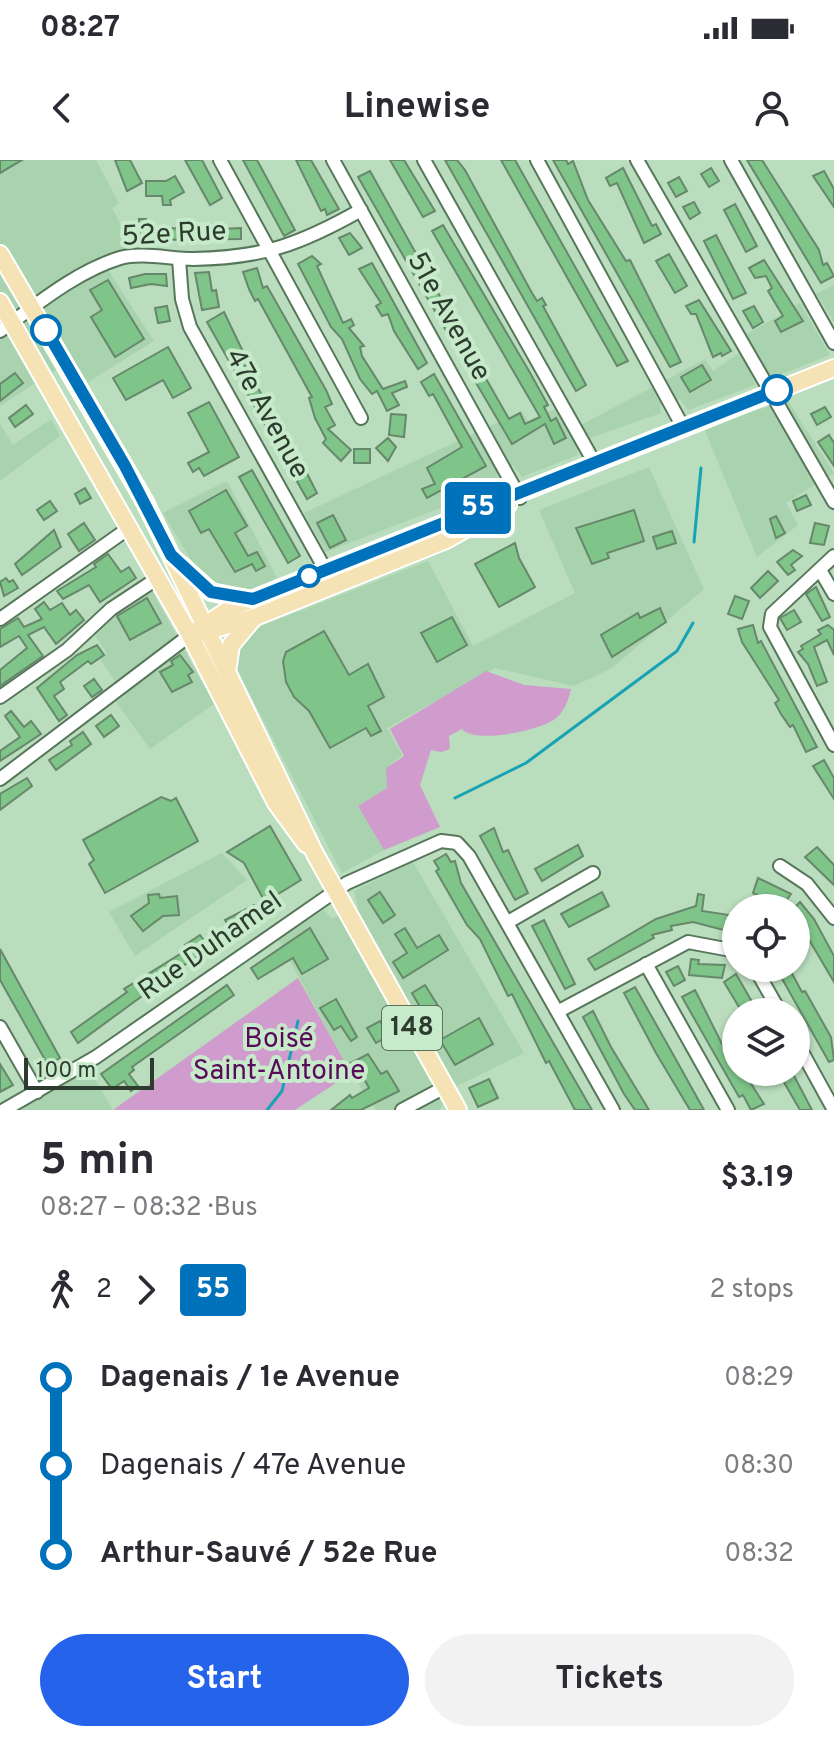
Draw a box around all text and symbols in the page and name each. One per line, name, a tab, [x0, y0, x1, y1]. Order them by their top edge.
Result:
text: 08:27	[40, 10, 120, 47]
text: Linewise	[344, 85, 490, 131]
icon: back	[40, 86, 84, 130]
icon: person	[750, 86, 794, 130]
street label: 52e Rue	[121, 214, 227, 256]
street label: 51e Avenue	[398, 246, 498, 388]
unlabelled marker	[31, 315, 61, 345]
street label: 47e Avenue	[216, 343, 316, 485]
unlabelled marker	[762, 375, 792, 405]
line badge: 55	[442, 482, 514, 534]
text: 55	[461, 490, 495, 526]
unlabelled marker	[298, 565, 320, 587]
street label: Rue Duhamel	[132, 884, 290, 1010]
map controls	[722, 894, 810, 1086]
button: locate	[722, 894, 810, 982]
button: layers	[722, 998, 810, 1086]
road number: 148	[382, 1006, 442, 1050]
park label: Boisé Saint-Antoine	[193, 1022, 365, 1090]
scale bar	[24, 1054, 154, 1090]
text: 100 m	[36, 1058, 96, 1085]
text: 5 min	[40, 1134, 155, 1190]
text: $3.19	[721, 1160, 794, 1197]
text: 08:27 – 08:32 · Bus	[40, 1192, 258, 1225]
icon: walk	[40, 1268, 84, 1312]
icon: forward	[124, 1268, 168, 1312]
text: 55	[196, 1272, 230, 1308]
text: 2	[96, 1274, 112, 1307]
text: 2 stops	[709, 1274, 794, 1307]
text: Dagenais / 1e Avenue	[100, 1360, 400, 1397]
text: 08:29	[724, 1362, 794, 1395]
text: Dagenais / 47e Avenue	[100, 1448, 406, 1485]
text: 08:30	[723, 1450, 794, 1483]
text: Arthur-Sauvé / 52e Rue	[100, 1536, 437, 1573]
text: 08:32	[725, 1538, 794, 1571]
button: Start	[40, 1634, 409, 1726]
button: Tickets	[425, 1634, 794, 1726]

